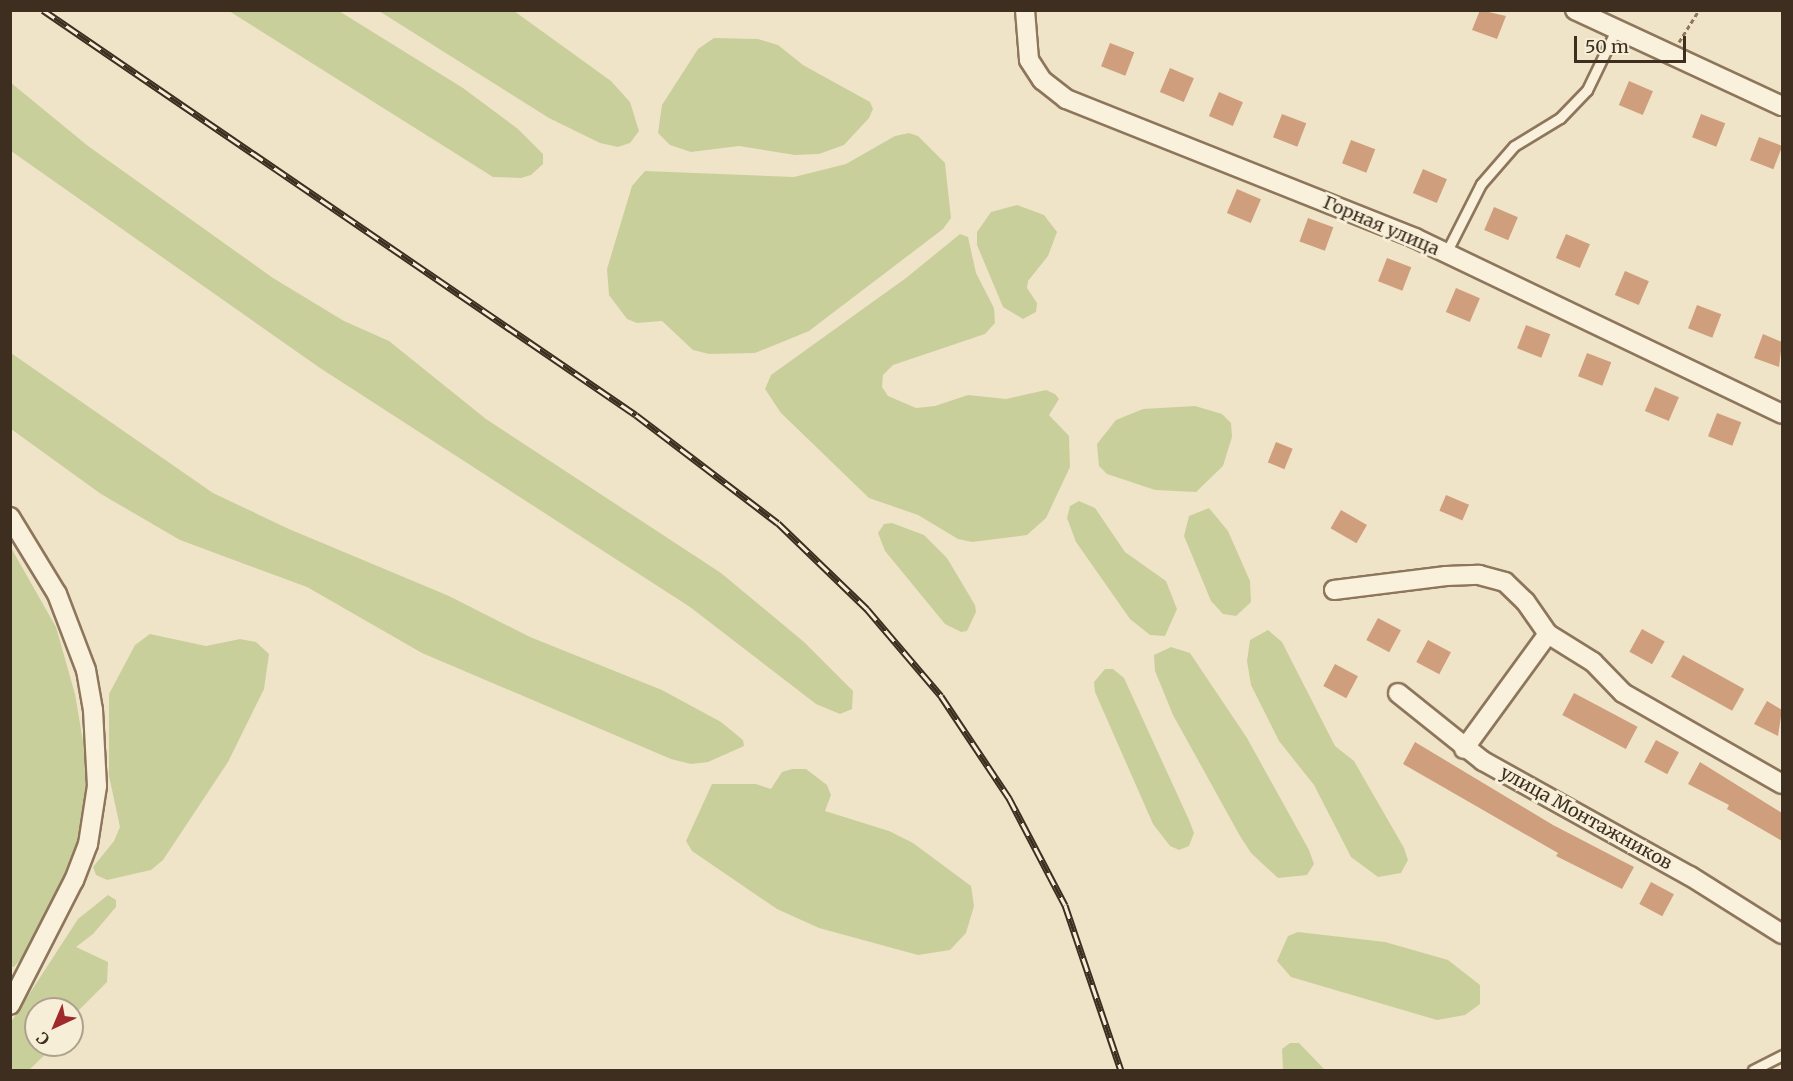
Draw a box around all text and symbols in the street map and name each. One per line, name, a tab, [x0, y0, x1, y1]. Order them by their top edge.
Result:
scale bar	[1577, 24, 1690, 62]
text: 50 m	[1585, 35, 1629, 58]
street label: Горная улица	[1320, 192, 1442, 260]
street label: улица Монтажников	[1496, 762, 1676, 874]
north arrow	[24, 997, 84, 1057]
text: С	[32, 1028, 54, 1049]

